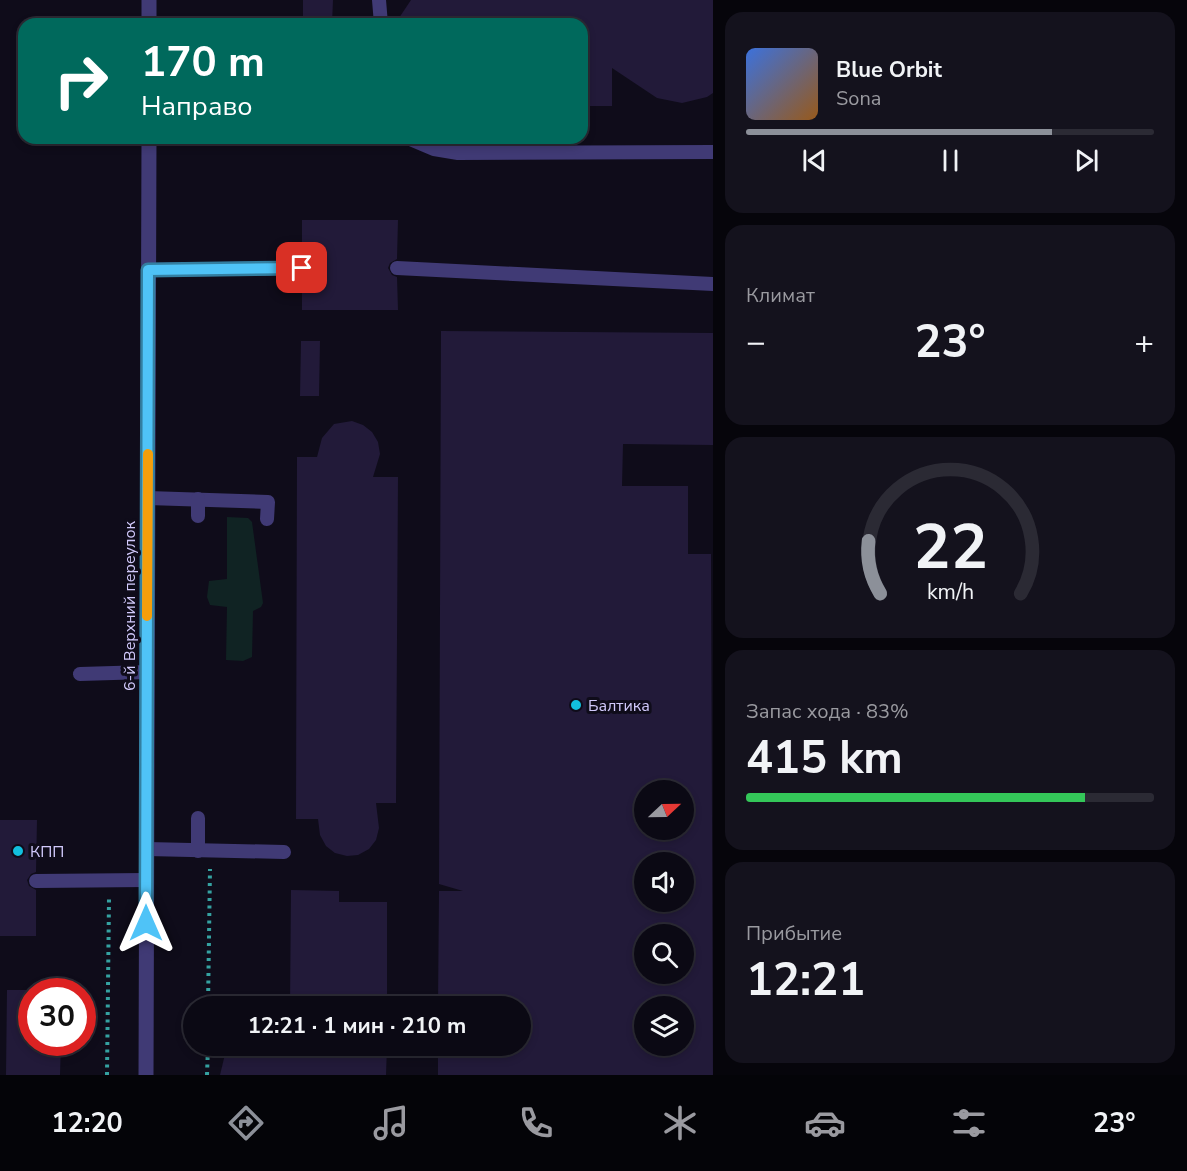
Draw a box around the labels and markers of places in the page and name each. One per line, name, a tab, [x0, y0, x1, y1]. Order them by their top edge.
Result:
pin	[276, 242, 327, 293]
place label: Балтика	[588, 695, 650, 717]
marker: Балтика	[569, 698, 583, 712]
place label: КПП	[30, 841, 64, 863]
marker: КПП	[11, 844, 25, 858]

